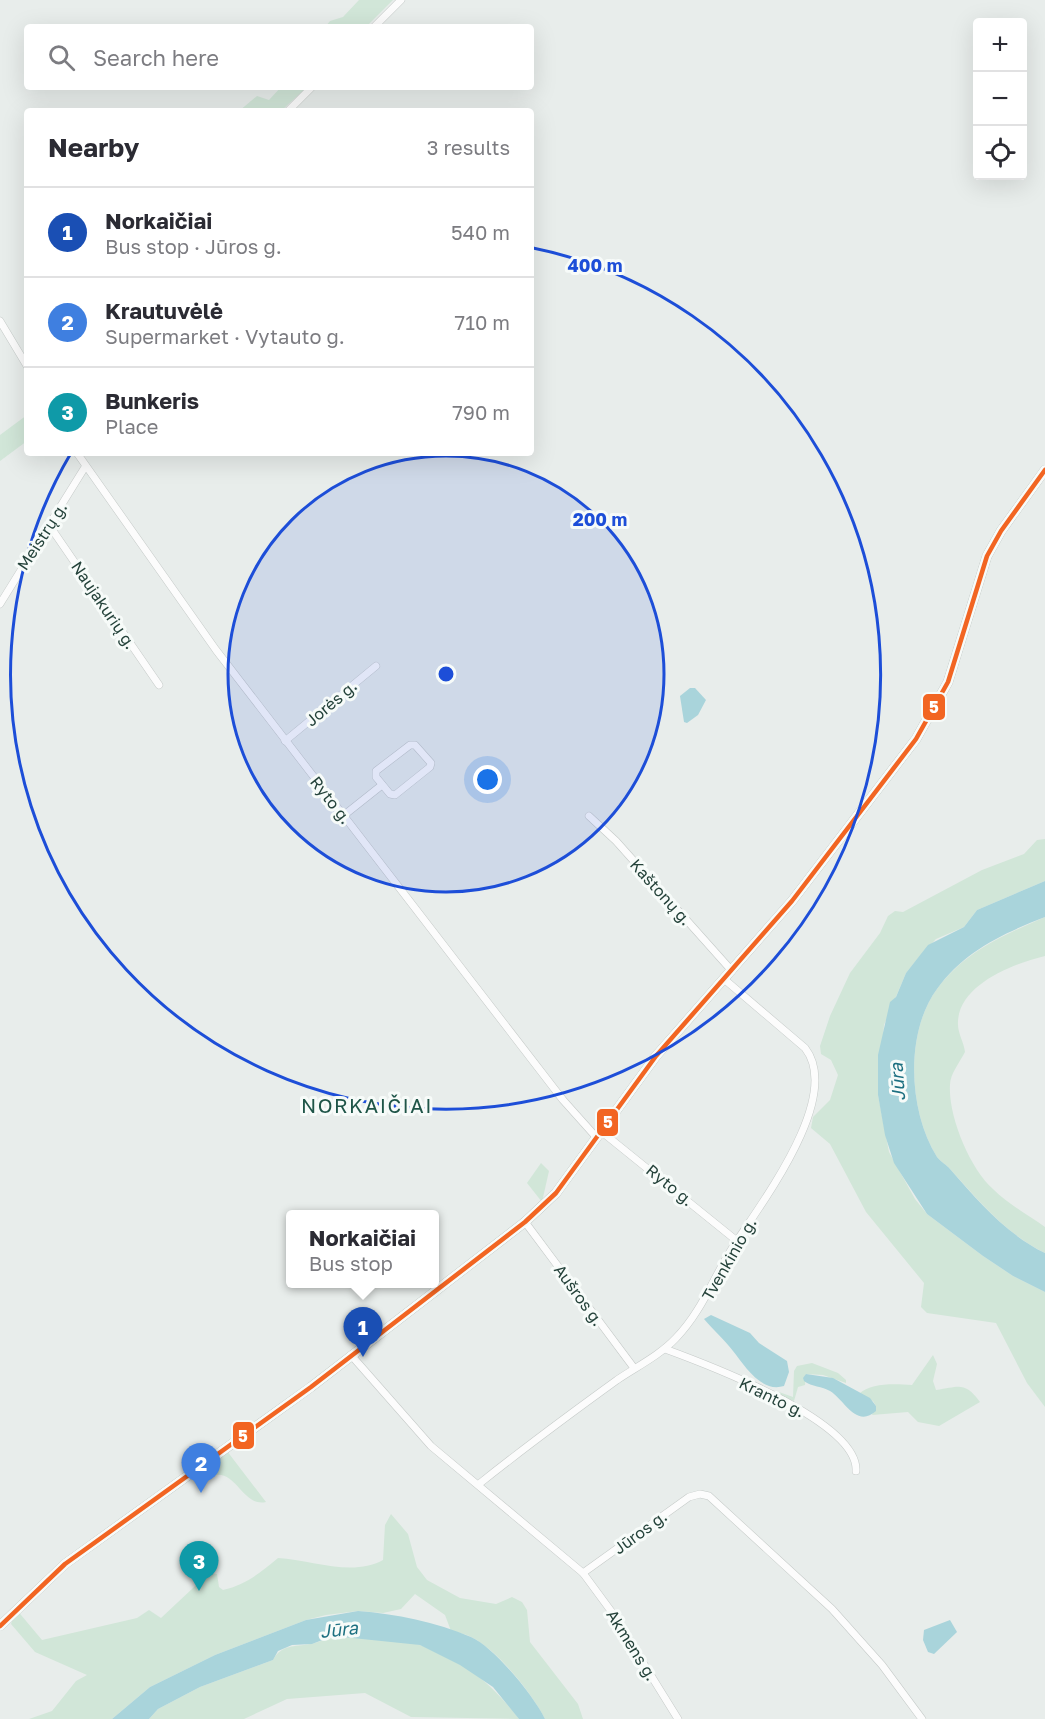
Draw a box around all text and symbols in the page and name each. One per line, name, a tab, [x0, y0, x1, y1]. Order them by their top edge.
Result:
map controls	[973, 18, 1027, 180]
button: +	[973, 18, 1027, 72]
search box	[24, 24, 534, 90]
icon: search	[45, 41, 78, 74]
text: Search here	[93, 44, 219, 71]
button: −	[973, 72, 1027, 126]
button: locate	[973, 126, 1027, 180]
text: Nearby	[48, 132, 139, 163]
text: 3 results	[427, 135, 510, 159]
text: Norkaičiai	[105, 207, 212, 234]
text: 1	[62, 220, 73, 244]
text: 540 m	[451, 220, 510, 244]
text: Bus stop · Jūros g.	[105, 234, 282, 258]
text: 400 m	[568, 254, 622, 276]
text: Krautuvėlė	[105, 297, 223, 324]
text: 2	[61, 310, 74, 334]
text: 710 m	[455, 310, 510, 334]
text: Supermarket · Vytauto g.	[105, 324, 345, 348]
text: Bunkeris	[105, 387, 199, 414]
text: 3	[61, 400, 74, 424]
text: 790 m	[452, 400, 510, 424]
text: Place	[105, 414, 158, 438]
street label: Meistrų g.	[13, 498, 71, 574]
text: 200 m	[573, 508, 627, 530]
street label: Naujakurių g.	[67, 557, 141, 653]
centre of rings	[436, 664, 456, 684]
street label: Jorės g.	[301, 676, 361, 730]
line badge: 5	[922, 693, 946, 721]
text: 5	[929, 697, 939, 717]
your location	[473, 765, 502, 794]
street label: Ryto g.	[306, 772, 356, 828]
street label: Kaštonų g.	[626, 855, 696, 929]
water label: Jūra	[885, 1062, 909, 1102]
district label: NORKAIČIAI	[301, 1093, 433, 1117]
line badge: 5	[596, 1108, 619, 1137]
text: 5	[603, 1112, 613, 1132]
street label: Ryto g.	[642, 1160, 698, 1210]
popup	[286, 1210, 439, 1288]
street label: Tvenkinio g.	[697, 1214, 761, 1304]
text: Norkaičiai	[309, 1224, 416, 1251]
text: Bus stop	[309, 1251, 393, 1275]
street label: Aušros g.	[550, 1260, 608, 1330]
pin: 1	[344, 1308, 382, 1357]
street label: Kranto g.	[736, 1373, 808, 1421]
line badge: 5	[232, 1421, 255, 1450]
text: 5	[238, 1426, 248, 1446]
pin: 2	[182, 1444, 220, 1493]
street label: Jūros g.	[609, 1506, 671, 1558]
pin: 3	[180, 1542, 218, 1591]
street label: Akmens g.	[602, 1606, 662, 1684]
water label: Jūra	[319, 1616, 360, 1642]

